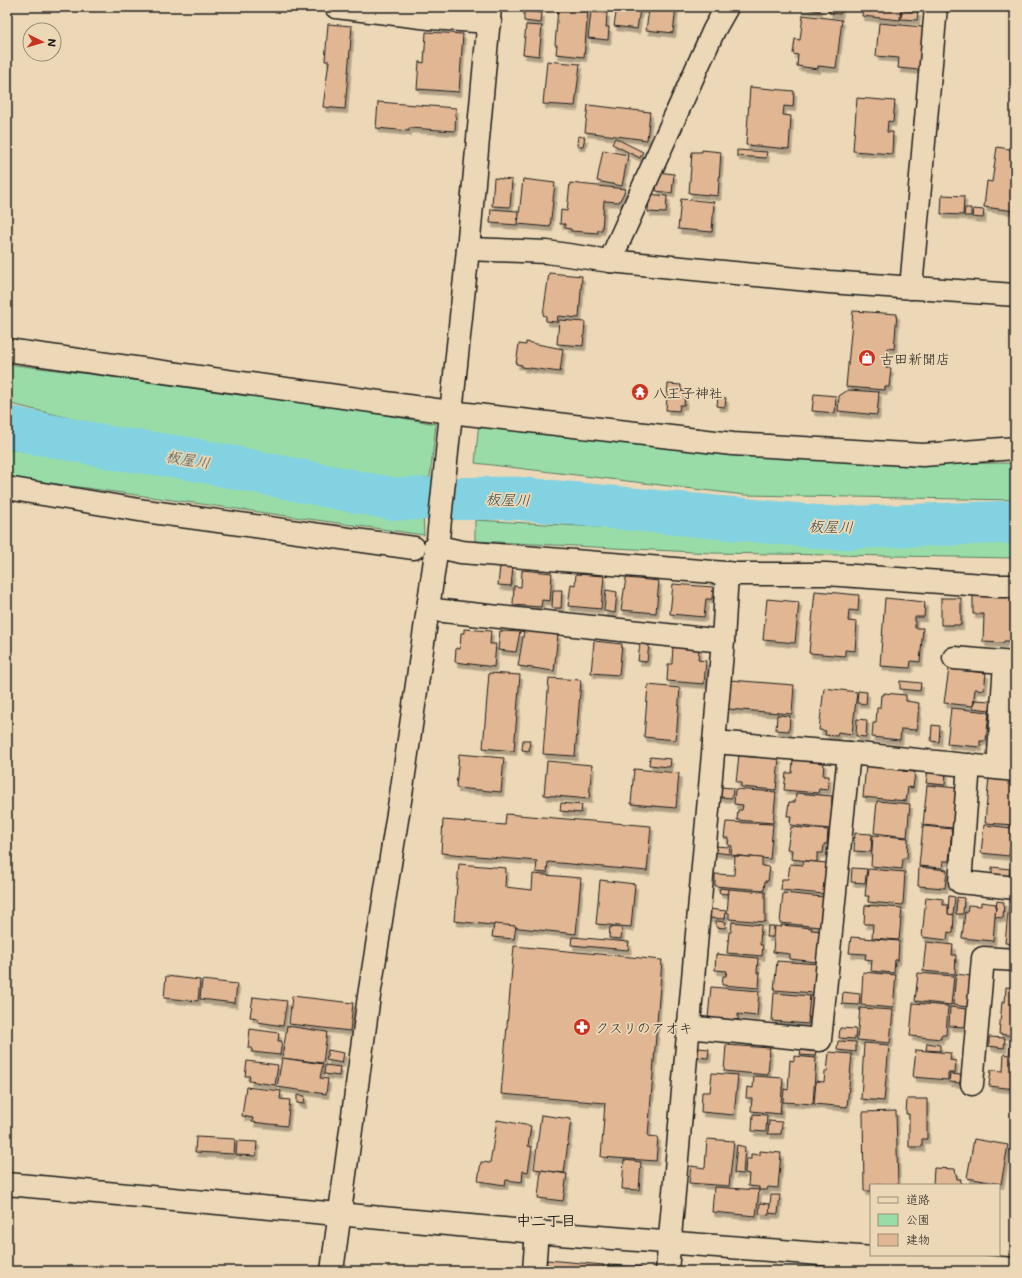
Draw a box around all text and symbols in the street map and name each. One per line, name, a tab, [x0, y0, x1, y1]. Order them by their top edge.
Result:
north arrow	[22, 22, 62, 62]
text: N	[45, 38, 60, 48]
shop icon: 古田新聞店	[857, 348, 877, 368]
place label: 古田新聞店	[880, 349, 950, 368]
temple icon: 八王子神社	[630, 382, 650, 402]
place label: 八王子神社	[653, 383, 723, 402]
water label: 板屋川	[164, 445, 212, 473]
water label: 板屋川	[485, 488, 531, 510]
water label: 板屋川	[808, 515, 854, 537]
pharmacy icon: クスリのアオキ	[572, 1017, 592, 1037]
place label: クスリのアオキ	[595, 1018, 693, 1037]
legend	[870, 1184, 1000, 1256]
text: 道路	[906, 1191, 930, 1207]
district label: 中二丁目	[516, 1210, 576, 1230]
text: 公園	[906, 1211, 930, 1227]
text: 建物	[906, 1231, 930, 1247]

